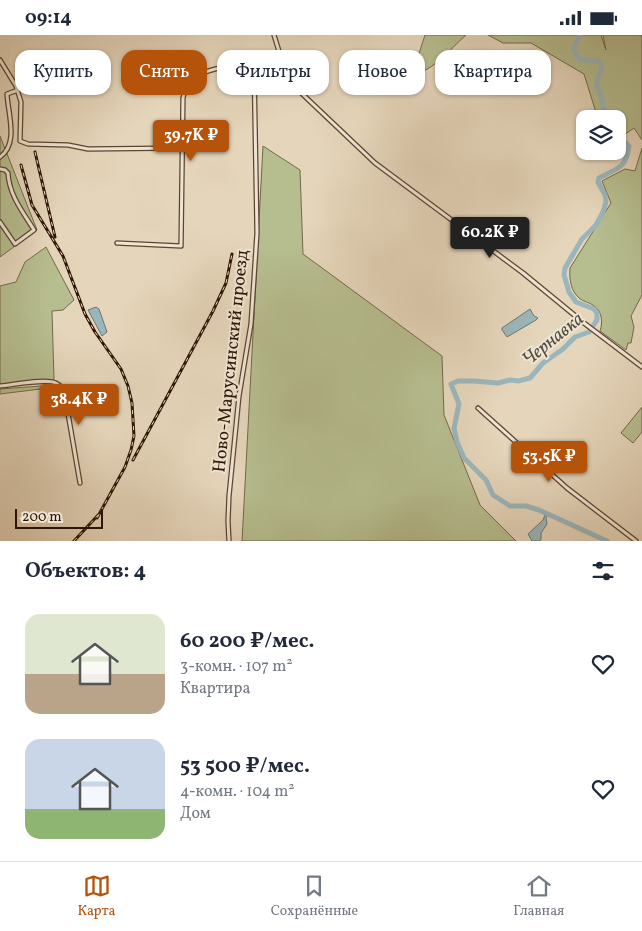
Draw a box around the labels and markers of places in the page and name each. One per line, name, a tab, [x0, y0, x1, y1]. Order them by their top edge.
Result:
pin: 39.7K ₽	[145, 119, 237, 162]
pin: 60.2K ₽	[444, 217, 536, 259]
pin: 38.4K ₽	[33, 383, 125, 426]
pin: 53.5K ₽	[503, 441, 595, 483]

